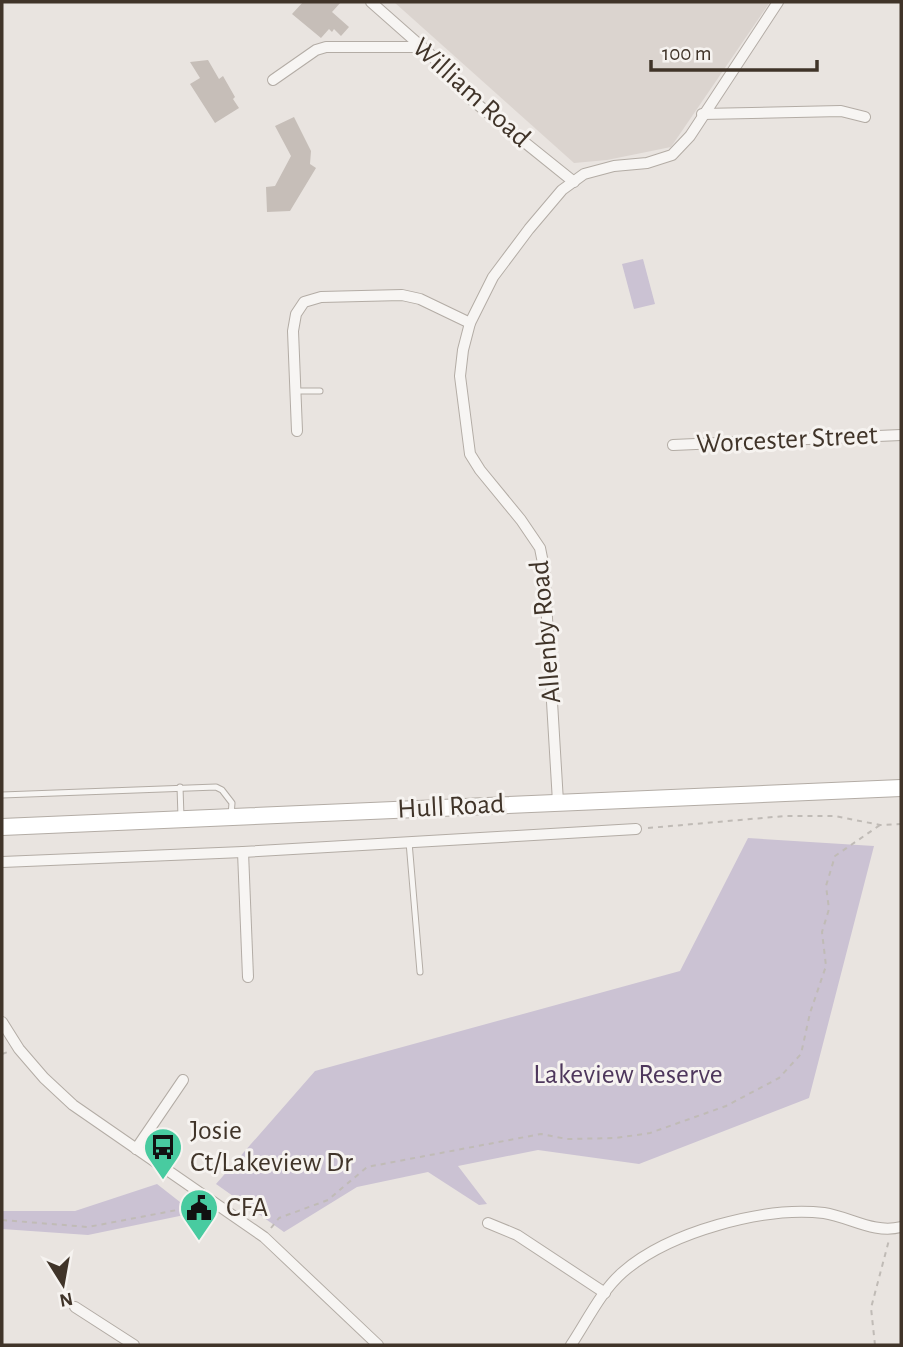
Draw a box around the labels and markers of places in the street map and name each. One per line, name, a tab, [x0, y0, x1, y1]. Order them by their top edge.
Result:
place label: Josie Ct/Lakeview Dr	[190, 1117, 353, 1177]
bus stop icon: Josie Ct/Lakeview Dr	[142, 1126, 184, 1181]
public building icon: CFA	[178, 1187, 220, 1242]
place label: CFA	[226, 1194, 268, 1222]

